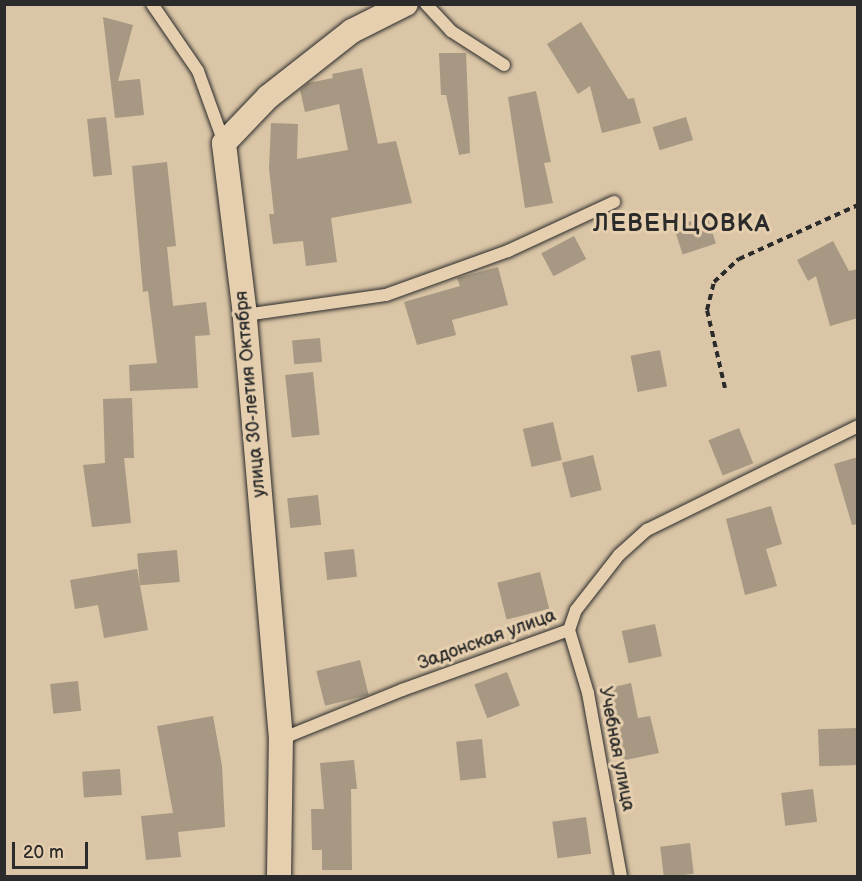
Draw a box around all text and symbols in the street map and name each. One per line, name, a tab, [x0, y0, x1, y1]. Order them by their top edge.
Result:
district label: ЛЕВЕНЦОВКА	[593, 210, 771, 238]
street label: улица 30-летия Октября	[231, 290, 271, 498]
street label: Задонская улица	[415, 605, 559, 675]
street label: Учебная улица	[593, 685, 639, 813]
scale bar	[15, 830, 92, 868]
text: 20 m	[23, 842, 64, 863]

